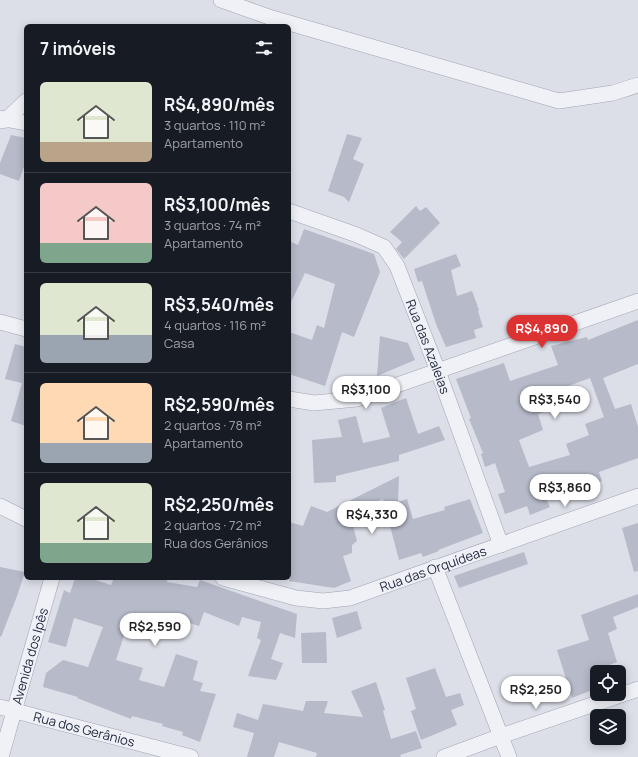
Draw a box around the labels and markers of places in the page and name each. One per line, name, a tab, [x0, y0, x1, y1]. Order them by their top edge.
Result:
pin: R$4,890	[505, 315, 579, 349]
pin: R$3,100	[329, 376, 403, 410]
pin: R$3,540	[518, 386, 592, 420]
pin: R$3,860	[528, 474, 602, 508]
pin: R$4,330	[335, 501, 409, 535]
pin: R$2,590	[118, 613, 192, 647]
pin: R$2,250	[499, 676, 573, 710]

